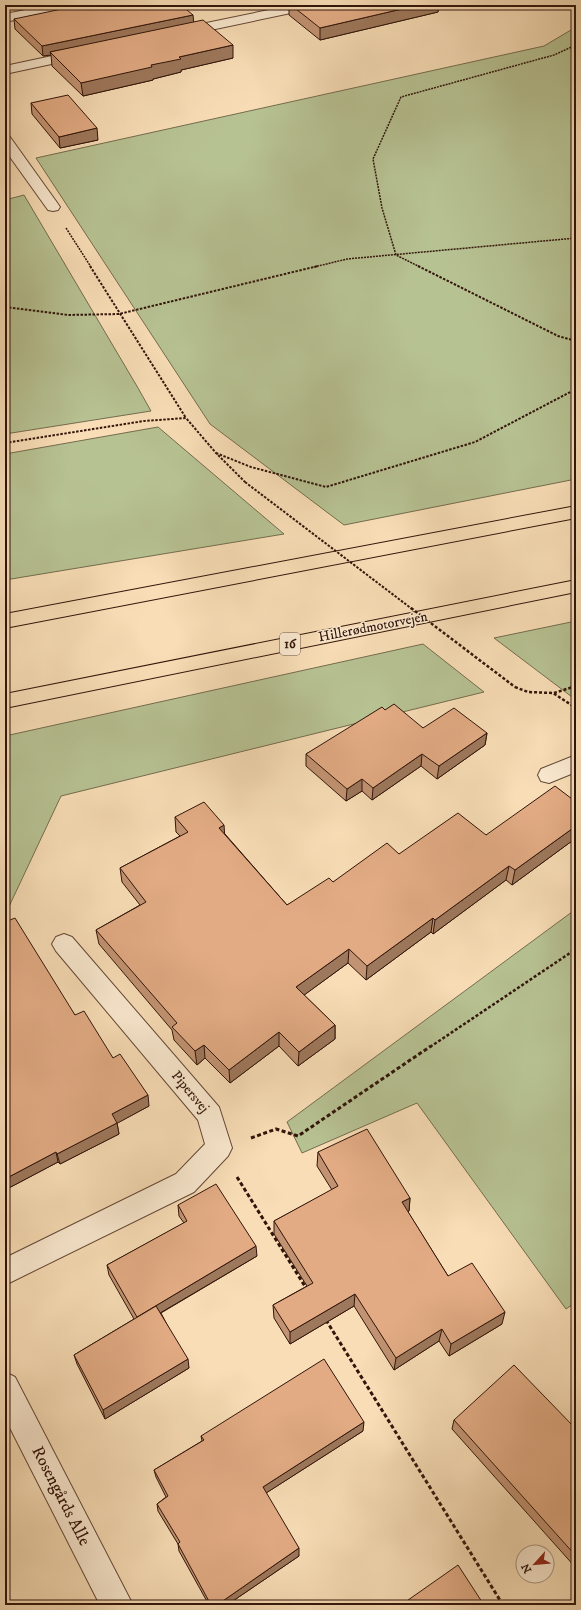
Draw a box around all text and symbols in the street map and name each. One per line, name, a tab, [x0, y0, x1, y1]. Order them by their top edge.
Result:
street label: Hillerødmotorvejen	[317, 607, 430, 646]
road number: 16	[280, 633, 300, 655]
street label: Pipersvej	[167, 1067, 213, 1117]
street label: Rosengårds Alle	[27, 1443, 95, 1549]
north arrow	[515, 1544, 555, 1584]
text: N	[519, 1561, 535, 1575]

